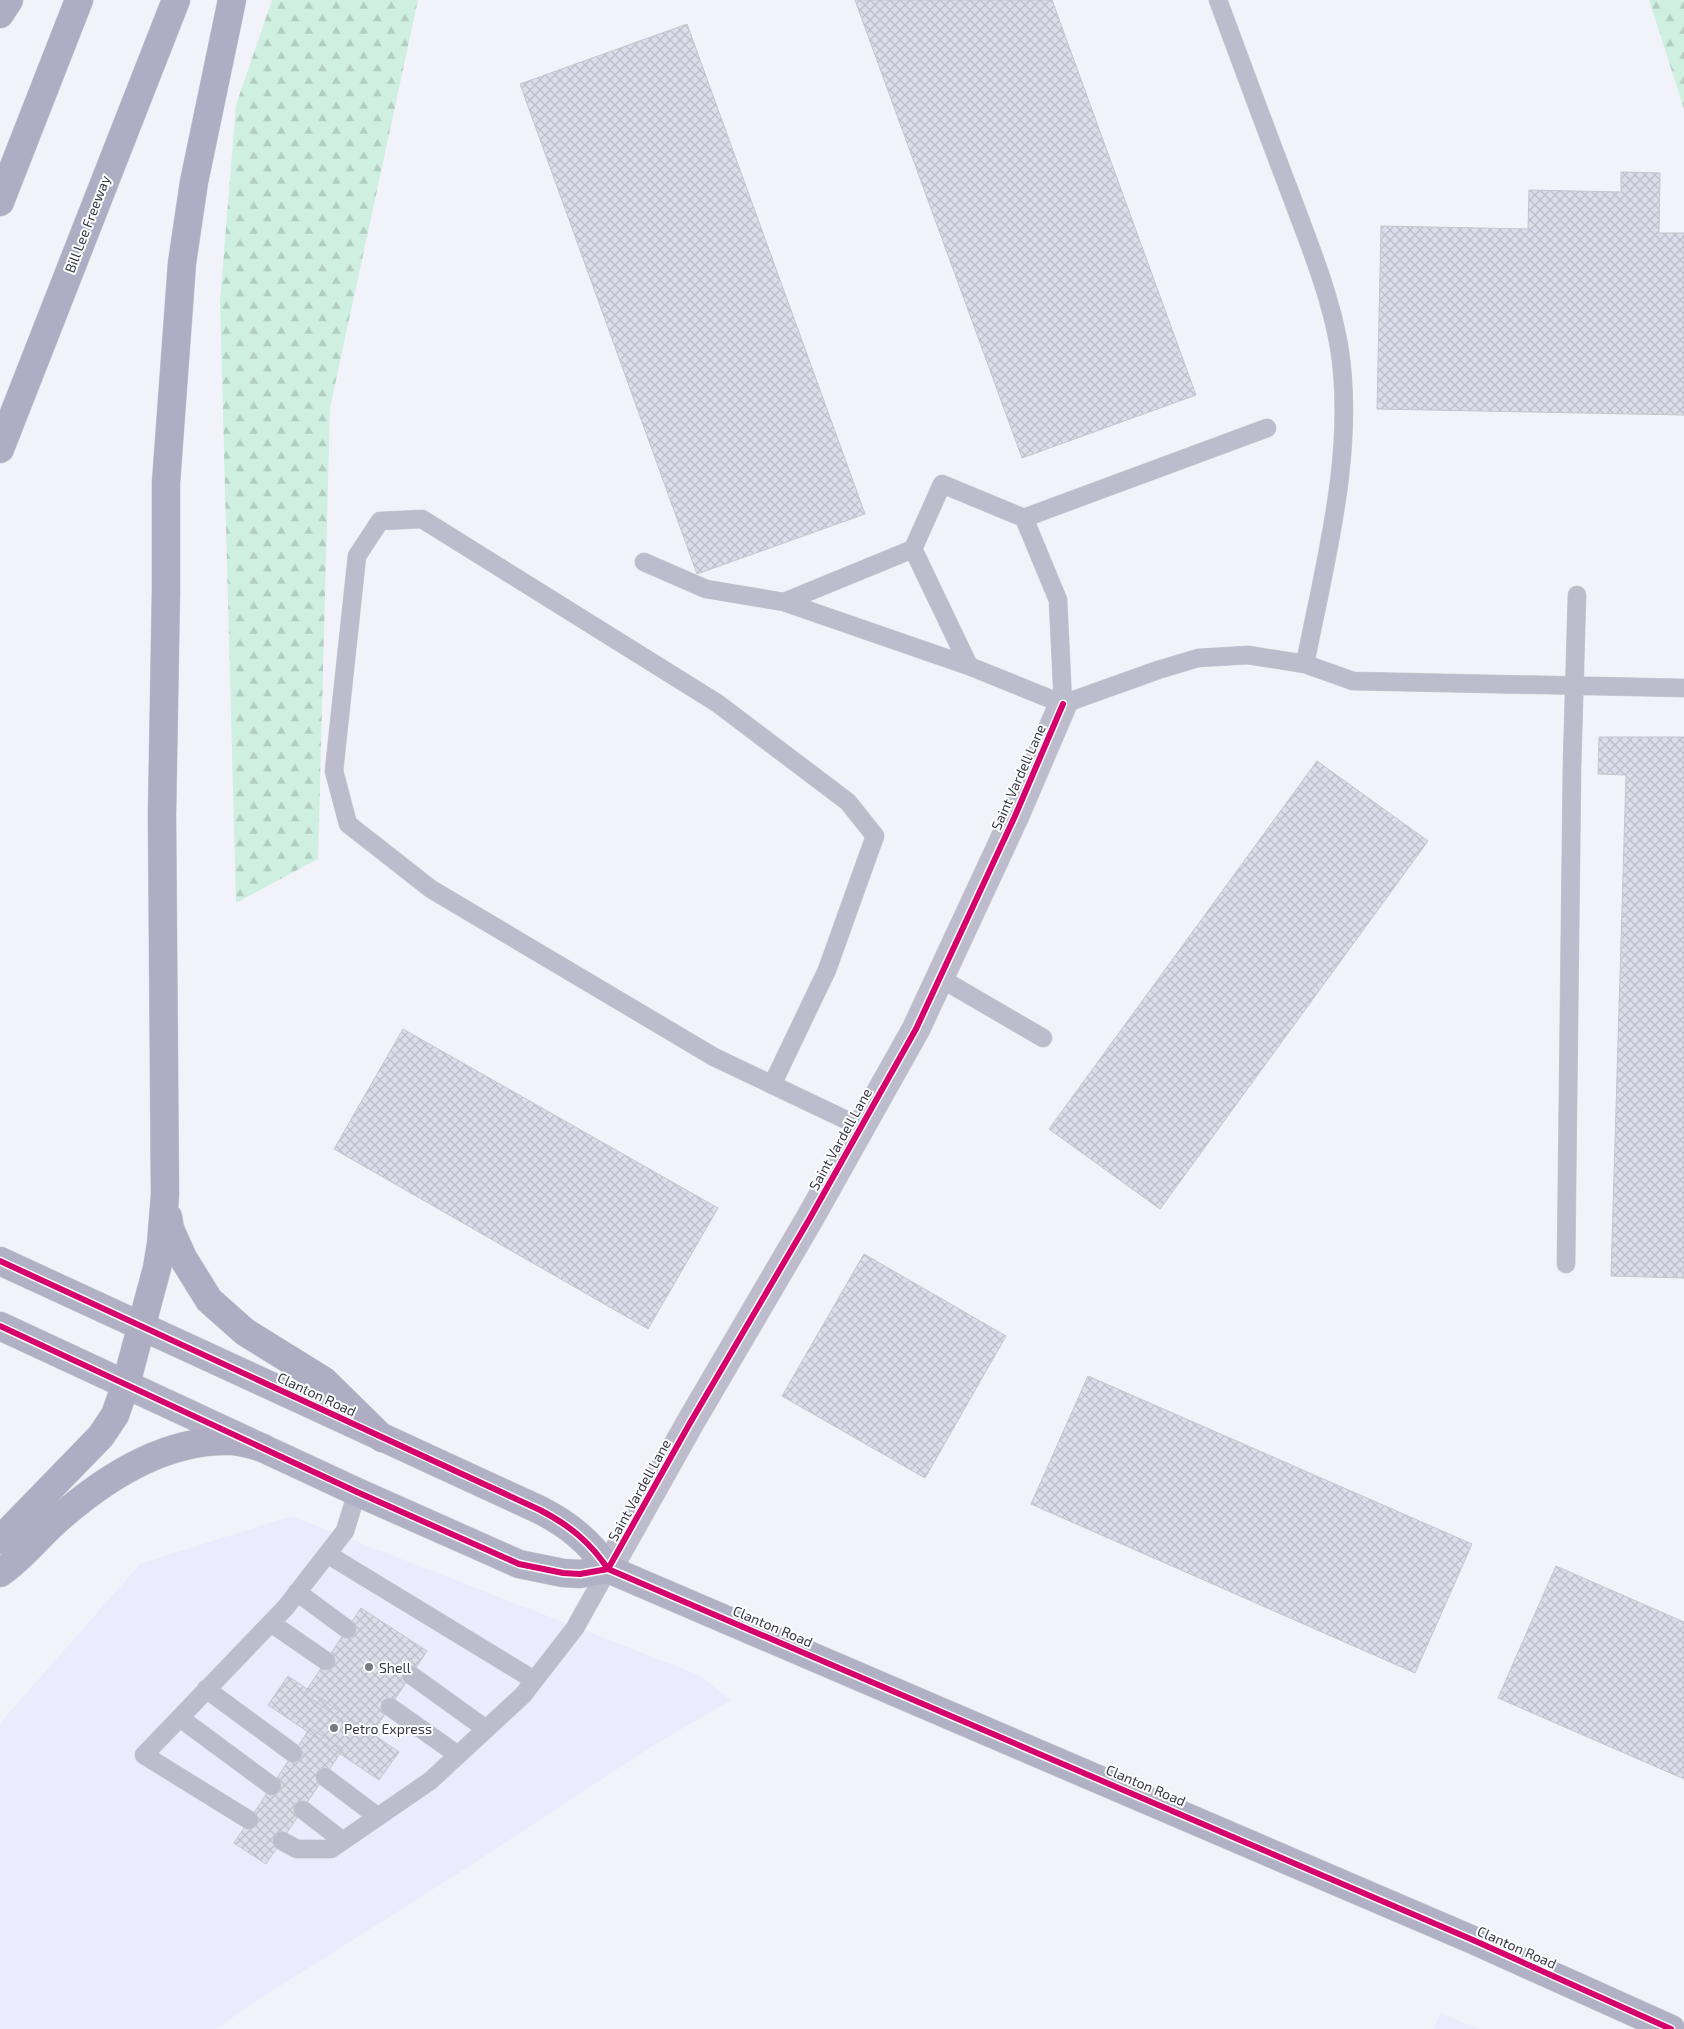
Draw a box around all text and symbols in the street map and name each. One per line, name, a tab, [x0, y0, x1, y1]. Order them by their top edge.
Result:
street label: Bill Lee Freeway	[61, 172, 114, 275]
street label: Saint Vardell Lane	[987, 722, 1049, 832]
street label: Saint Vardell Lane	[805, 1085, 875, 1193]
street label: Clanton Road	[275, 1368, 359, 1420]
street label: Saint Vardell Lane	[604, 1436, 674, 1544]
street label: Clanton Road	[731, 1602, 815, 1650]
place label: Shell	[379, 1659, 412, 1676]
marker: Shell	[363, 1661, 375, 1673]
place label: Petro Express	[344, 1720, 432, 1737]
marker: Petro Express	[328, 1722, 340, 1734]
street label: Clanton Road	[1104, 1761, 1188, 1809]
street label: Clanton Road	[1475, 1922, 1559, 1972]

